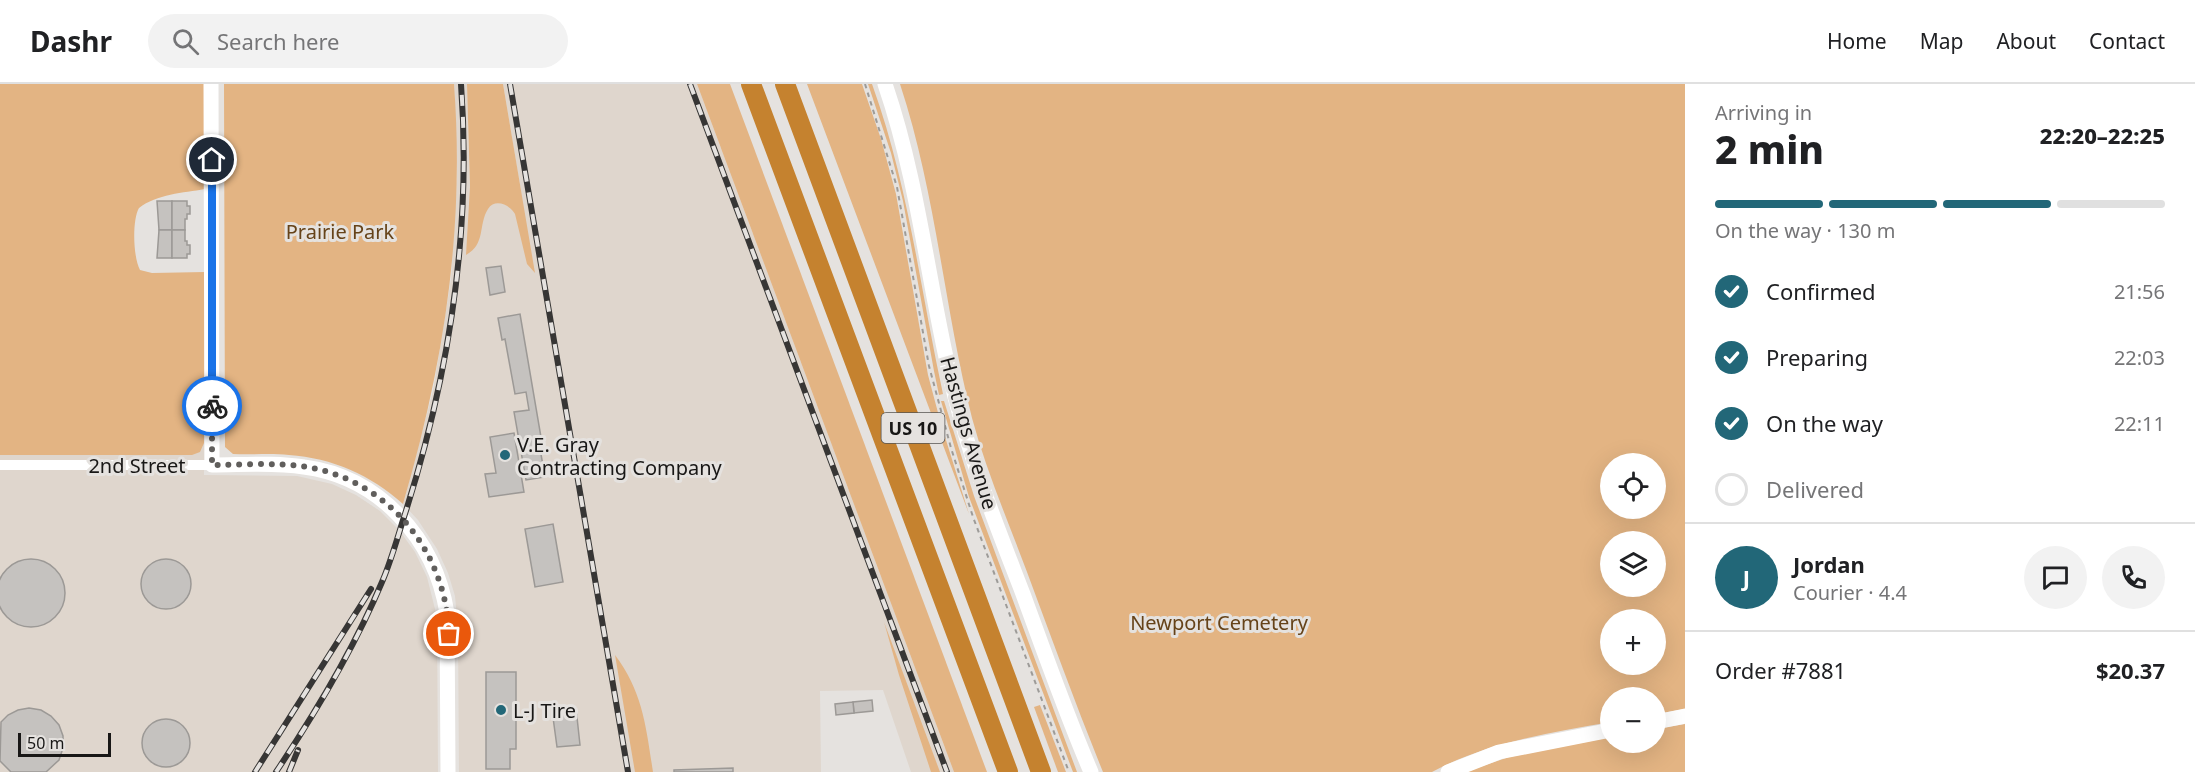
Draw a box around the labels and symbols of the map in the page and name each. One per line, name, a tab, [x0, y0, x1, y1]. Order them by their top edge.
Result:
pin	[186, 134, 237, 185]
park label: Prairie Park	[286, 218, 395, 245]
street label: Hastings Avenue	[934, 353, 1004, 513]
courier	[182, 376, 242, 436]
road number: US 10	[882, 413, 944, 443]
place label: V.E. Gray Contracting Company	[517, 431, 723, 481]
marker: V.E. Gray Contracting Company	[498, 448, 512, 462]
street label: 2nd Street	[88, 452, 186, 479]
pin	[423, 608, 474, 659]
park label: Newport Cemetery	[1130, 609, 1309, 636]
place label: L-J Tire	[513, 697, 576, 724]
marker: L-J Tire	[494, 703, 508, 717]
scale bar	[18, 730, 111, 758]

